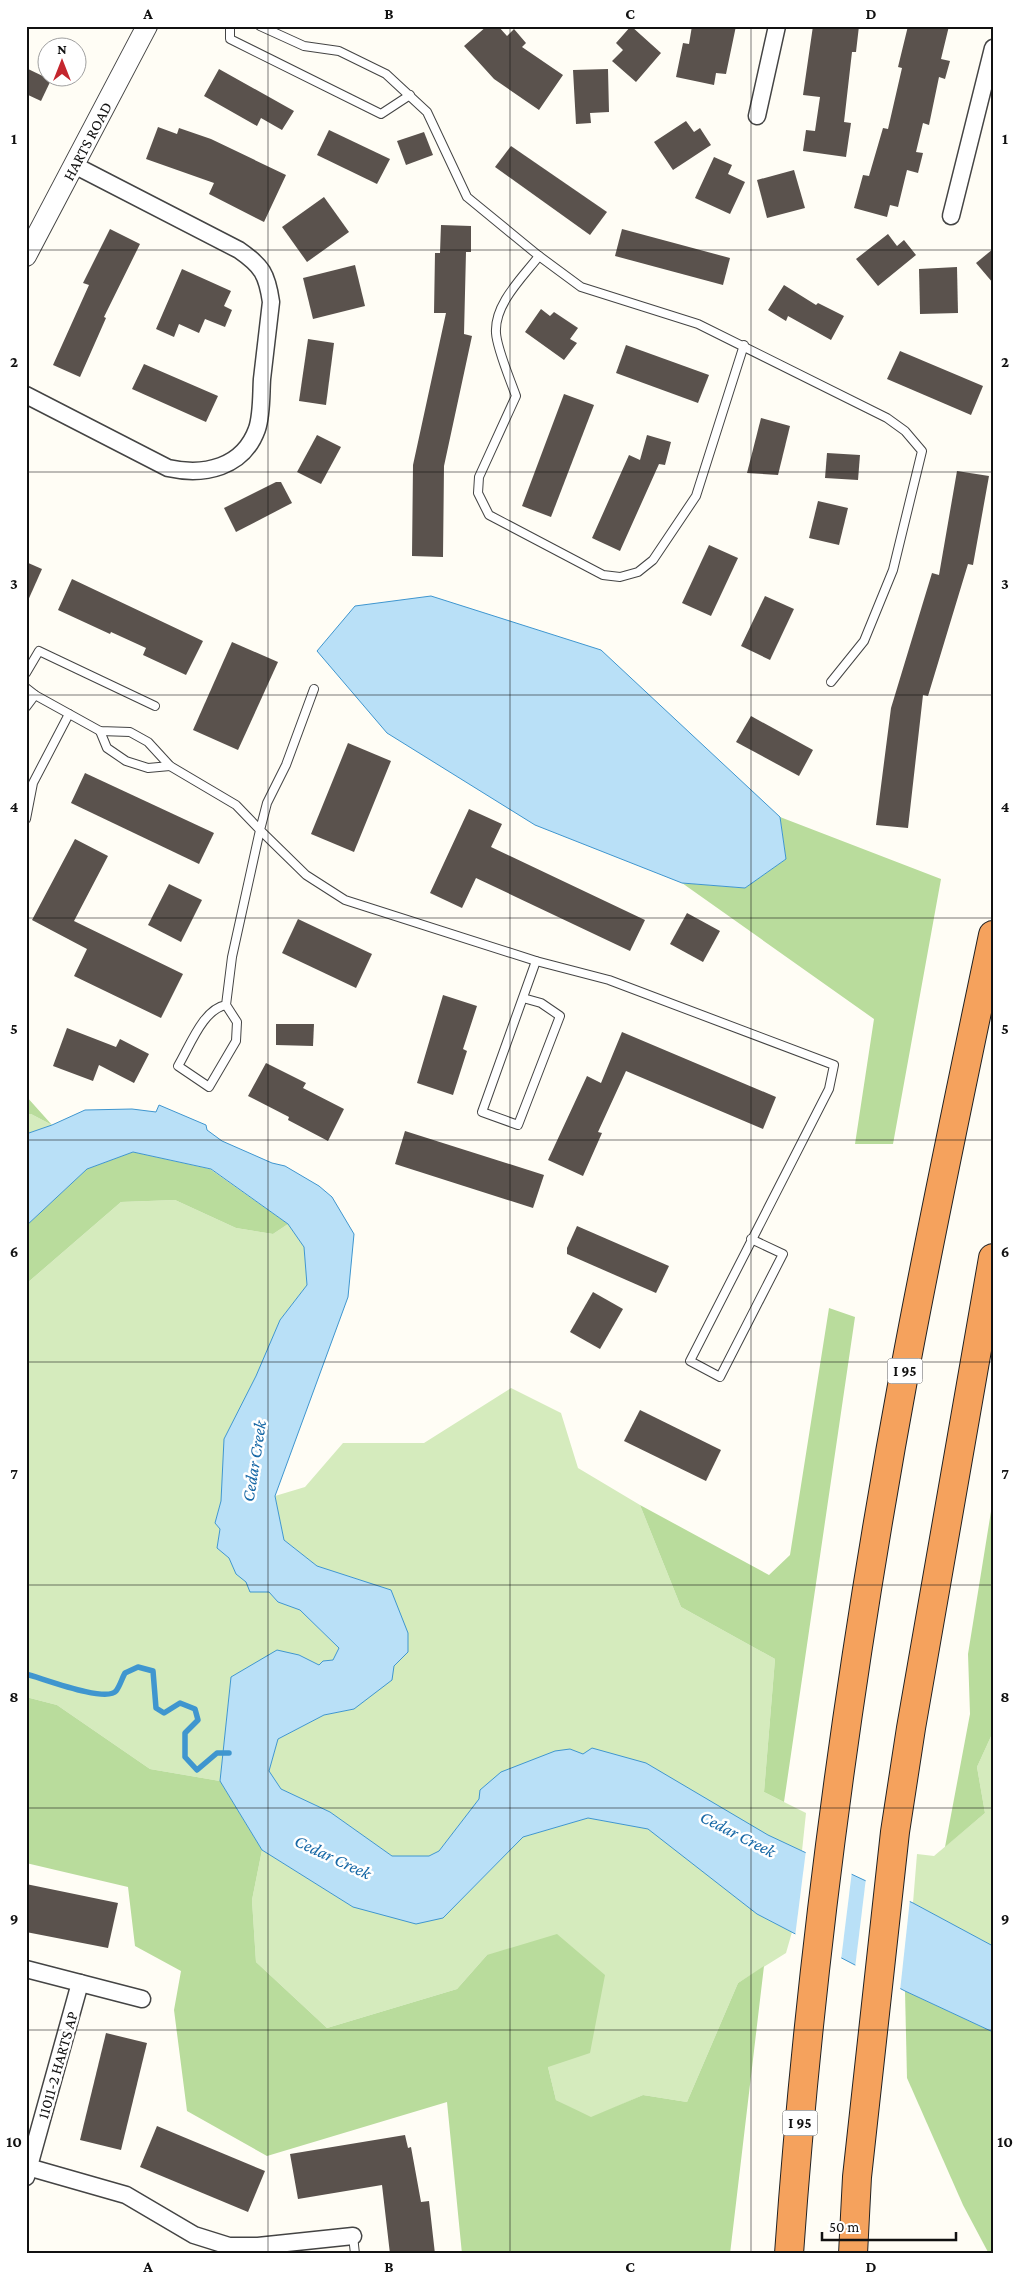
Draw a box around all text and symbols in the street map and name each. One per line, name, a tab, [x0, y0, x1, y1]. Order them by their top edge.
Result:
text: A	[142, 5, 153, 22]
text: B	[384, 5, 394, 22]
text: C	[625, 5, 635, 22]
text: D	[865, 5, 877, 22]
north arrow	[38, 38, 88, 88]
text: N	[57, 41, 67, 57]
street label: HARTS ROAD	[60, 99, 115, 183]
text: 1	[11, 130, 17, 147]
text: 1	[1002, 130, 1008, 147]
text: 2	[10, 353, 18, 370]
text: 2	[1001, 353, 1009, 370]
text: 3	[10, 575, 18, 592]
text: 3	[1001, 575, 1009, 592]
text: 4	[10, 798, 19, 815]
text: 4	[1001, 798, 1010, 815]
text: 5	[10, 1020, 18, 1037]
text: 5	[1001, 1020, 1009, 1037]
text: 6	[10, 1243, 18, 1260]
text: 6	[1001, 1243, 1009, 1260]
road number: I 95	[888, 1358, 922, 1384]
water label: Cedar Creek	[238, 1418, 270, 1503]
text: 7	[10, 1465, 18, 1482]
text: 7	[1001, 1465, 1009, 1482]
text: 8	[9, 1688, 19, 1705]
text: 8	[1000, 1688, 1010, 1705]
water label: Cedar Creek	[697, 1806, 780, 1862]
water label: Cedar Creek	[292, 1831, 375, 1884]
text: 9	[10, 1910, 18, 1927]
text: 9	[1001, 1910, 1009, 1927]
street label: 11011-2 HARTS AP	[34, 2009, 81, 2121]
road number: I 95	[782, 2110, 818, 2136]
text: 10	[6, 2133, 22, 2150]
text: 10	[997, 2133, 1013, 2150]
scale bar	[822, 2210, 955, 2242]
text: 50 m	[829, 2219, 859, 2235]
text: A	[142, 2258, 153, 2275]
text: B	[384, 2258, 394, 2275]
text: C	[625, 2258, 635, 2275]
text: D	[865, 2258, 877, 2275]

